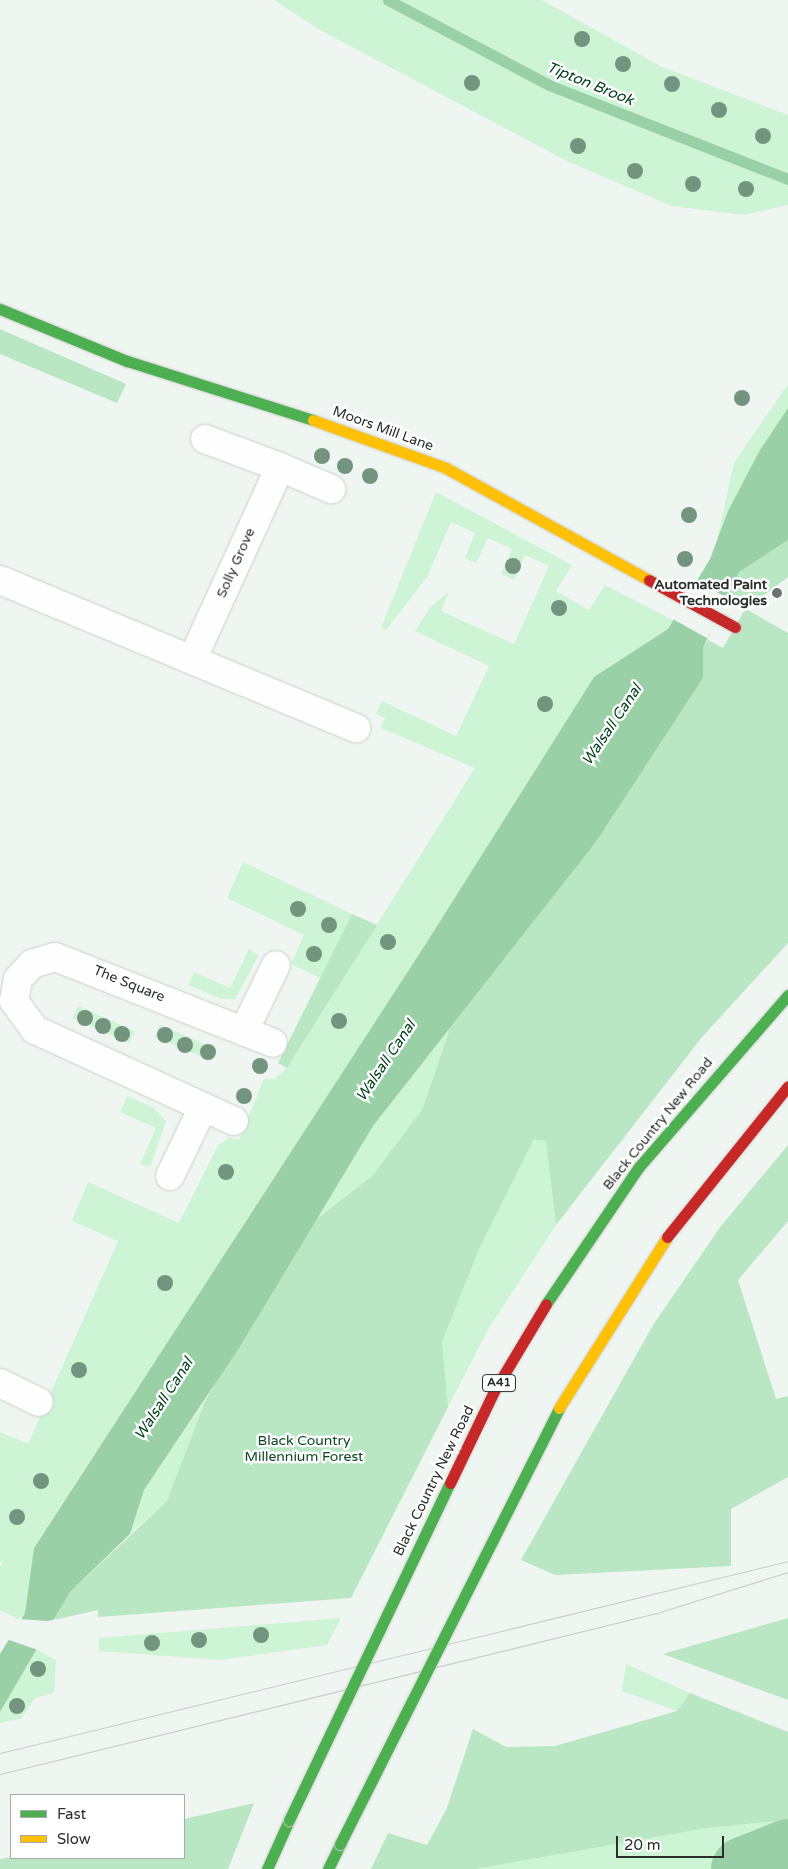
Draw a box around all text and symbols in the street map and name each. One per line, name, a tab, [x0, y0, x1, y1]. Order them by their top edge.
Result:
water label: Tipton Brook	[544, 58, 636, 110]
street label: Moors Mill Lane	[330, 403, 436, 455]
street label: Solly Grove	[213, 525, 259, 601]
place label: Automated Paint Technologies	[654, 577, 767, 610]
marker: Automated Paint Technologies	[771, 587, 783, 599]
water label: Walsall Canal	[578, 681, 646, 769]
street label: The Square	[91, 962, 167, 1006]
water label: Walsall Canal	[352, 1017, 420, 1105]
street label: Black Country New Road	[599, 1054, 717, 1194]
water label: Walsall Canal	[131, 1355, 197, 1443]
road number: A41	[482, 1374, 516, 1392]
street label: Black Country New Road	[390, 1403, 478, 1559]
park label: Black Country Millennium Forest	[245, 1433, 363, 1465]
legend	[10, 1794, 185, 1859]
text: Fast	[57, 1805, 86, 1823]
scale bar	[618, 1826, 726, 1858]
text: Slow	[57, 1830, 91, 1848]
text: 20 m	[624, 1836, 661, 1854]

